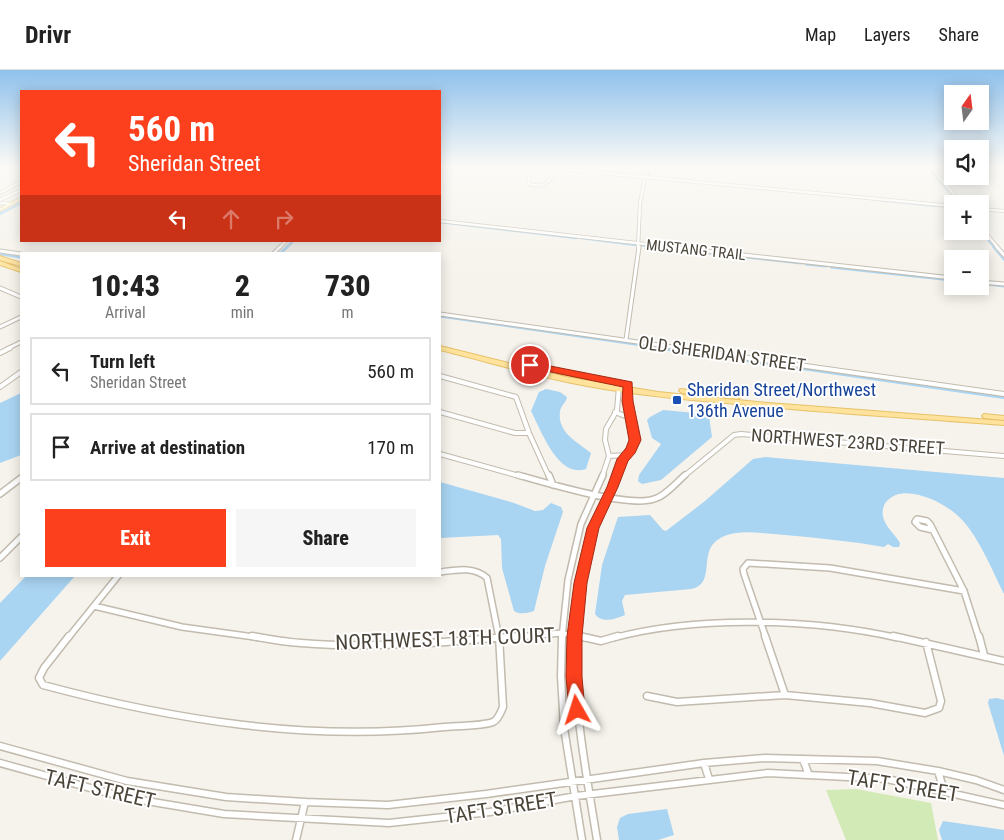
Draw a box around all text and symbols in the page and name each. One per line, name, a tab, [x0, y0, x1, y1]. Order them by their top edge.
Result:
text: Drivr	[25, 21, 71, 49]
text: Map	[805, 24, 836, 45]
text: Layers	[864, 24, 911, 45]
text: Share	[939, 24, 979, 45]
north arrow	[944, 85, 989, 130]
map controls	[944, 85, 989, 295]
text: 560 m	[128, 109, 215, 150]
icon: left	[45, 110, 110, 175]
button: sound	[944, 140, 989, 185]
text: Sheridan Street	[128, 151, 261, 176]
button: +	[944, 195, 989, 240]
icon: left	[164, 205, 192, 233]
icon: ahead	[217, 205, 245, 233]
icon: right	[270, 205, 298, 233]
street label: MUSTANG TRAIL	[645, 236, 747, 264]
button: −	[944, 250, 989, 295]
text: 10:43	[91, 268, 160, 303]
text: 2	[235, 268, 250, 303]
text: 730	[325, 268, 370, 303]
text: Arrival	[105, 303, 146, 322]
text: min	[231, 303, 254, 322]
text: m	[342, 303, 354, 322]
street label: OLD SHERIDAN STREET	[637, 331, 807, 376]
pin	[509, 344, 551, 386]
text: Turn left	[90, 350, 155, 373]
icon: arrive	[516, 351, 544, 379]
icon: left	[47, 357, 75, 385]
text: 560 m	[367, 360, 414, 383]
text: Sheridan Street	[90, 373, 187, 392]
place label: Sheridan Street/Northwest 136th Avenue	[687, 379, 876, 421]
marker: Sheridan Street/Northwest 136th Avenue	[671, 394, 683, 406]
street label: NORTHWEST 23RD STREET	[751, 424, 945, 459]
icon: arrive	[47, 433, 75, 461]
text: Arrive at destination	[90, 436, 245, 459]
text: 170 m	[367, 436, 414, 459]
button: Exit	[45, 509, 226, 567]
button: Share	[236, 509, 416, 567]
street label: NORTHWEST 18TH COURT	[335, 623, 555, 655]
position arrow	[550, 683, 602, 735]
street label: TAFT STREET	[42, 765, 158, 813]
street label: TAFT STREET	[845, 765, 961, 807]
street label: TAFT STREET	[443, 787, 559, 829]

